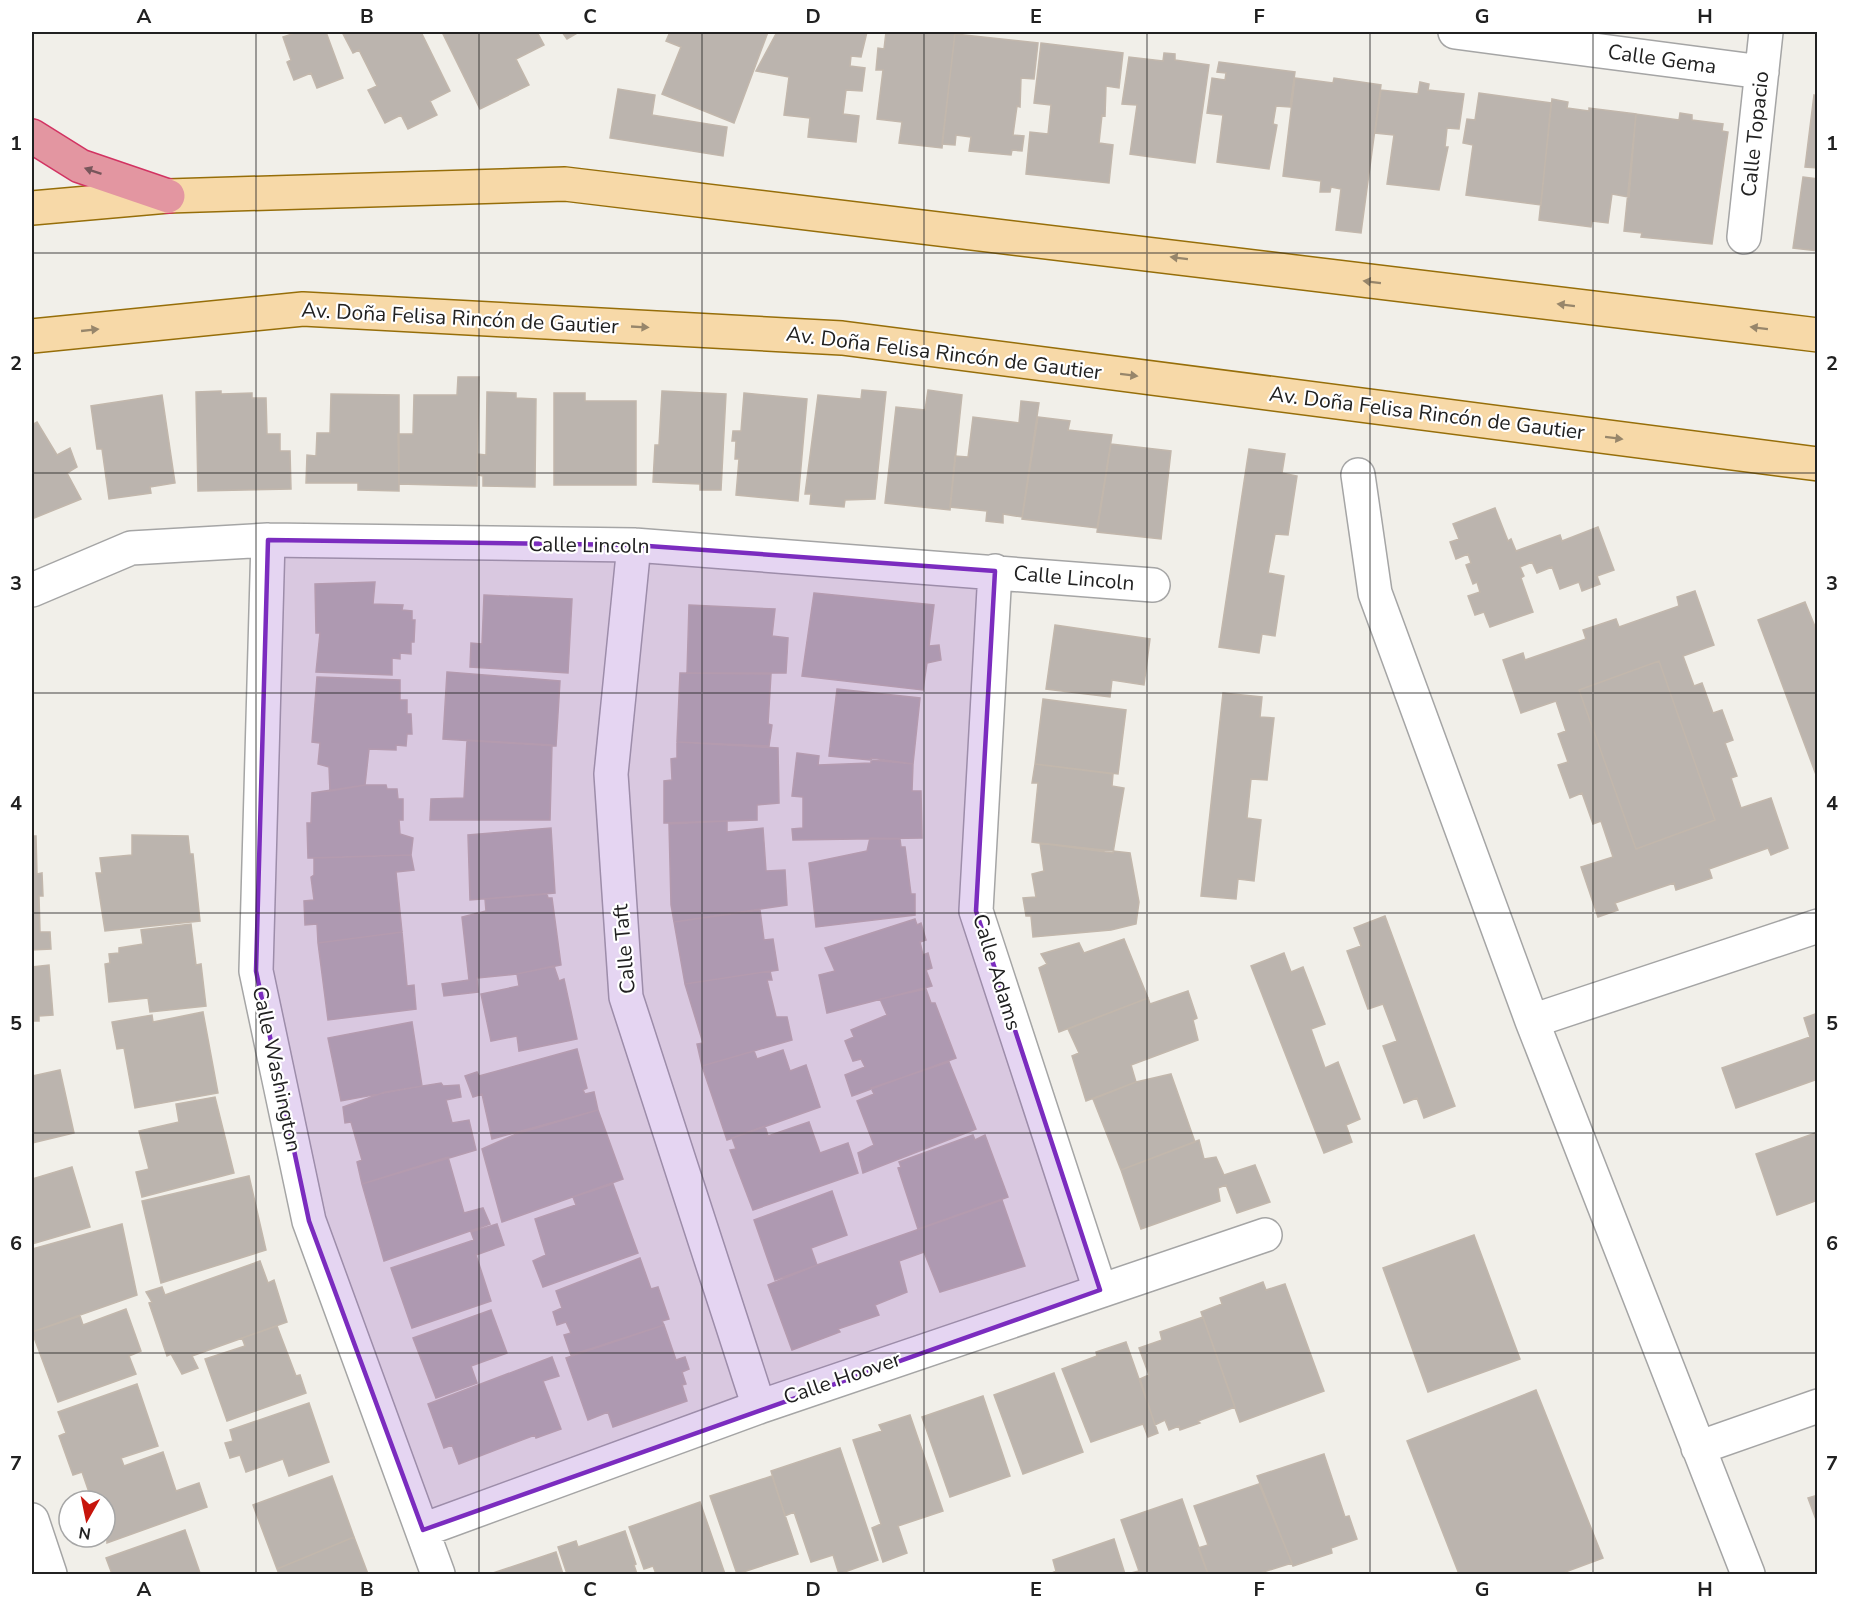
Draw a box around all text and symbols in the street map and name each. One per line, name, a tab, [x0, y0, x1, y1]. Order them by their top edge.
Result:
text: A	[137, 3, 152, 30]
text: B	[360, 3, 374, 30]
text: C	[583, 3, 597, 30]
text: D	[805, 3, 821, 30]
text: E	[1030, 3, 1042, 30]
text: F	[1253, 3, 1265, 30]
text: G	[1475, 3, 1489, 30]
text: H	[1697, 3, 1713, 30]
street label: Calle Gema	[1606, 38, 1718, 80]
street label: Calle Topacio	[1734, 70, 1776, 198]
text: 1	[10, 130, 22, 157]
text: 1	[1826, 130, 1838, 157]
one-way arrow	[84, 165, 102, 175]
one-way arrow	[1169, 254, 1188, 263]
one-way arrow	[1363, 277, 1382, 286]
street label: Av. Doña Felisa Rincón de Gautier	[301, 296, 620, 340]
one-way arrow	[1556, 300, 1575, 310]
street label: Av. Doña Felisa Rincón de Gautier	[785, 320, 1104, 386]
one-way arrow	[631, 322, 650, 332]
one-way arrow	[1750, 324, 1769, 333]
one-way arrow	[80, 325, 99, 335]
text: 2	[10, 350, 22, 377]
text: 2	[1826, 350, 1838, 377]
one-way arrow	[1119, 370, 1138, 379]
street label: Av. Doña Felisa Rincón de Gautier	[1268, 380, 1587, 446]
one-way arrow	[1604, 433, 1623, 442]
street label: Calle Lincoln	[528, 530, 650, 560]
street label: Calle Lincoln	[1012, 559, 1136, 597]
text: 3	[10, 570, 22, 597]
text: 3	[1826, 570, 1838, 597]
text: 4	[10, 790, 22, 817]
text: 4	[1826, 790, 1838, 817]
street label: Calle Taft	[606, 902, 642, 995]
street label: Calle Adams	[966, 910, 1028, 1034]
street label: Calle Washington	[246, 984, 308, 1154]
text: 5	[10, 1010, 22, 1037]
text: 5	[1826, 1010, 1838, 1037]
text: 6	[10, 1230, 22, 1257]
text: 6	[1826, 1230, 1838, 1257]
street label: Calle Hoover	[780, 1345, 905, 1411]
text: 7	[10, 1450, 22, 1477]
text: 7	[1826, 1450, 1838, 1477]
north arrow	[57, 1489, 117, 1549]
text: N	[77, 1521, 92, 1545]
text: A	[137, 1576, 152, 1603]
text: B	[360, 1576, 374, 1603]
text: C	[583, 1576, 597, 1603]
text: D	[805, 1576, 821, 1603]
text: E	[1030, 1576, 1042, 1603]
text: F	[1253, 1576, 1265, 1603]
text: G	[1475, 1576, 1489, 1603]
text: H	[1697, 1576, 1713, 1603]

